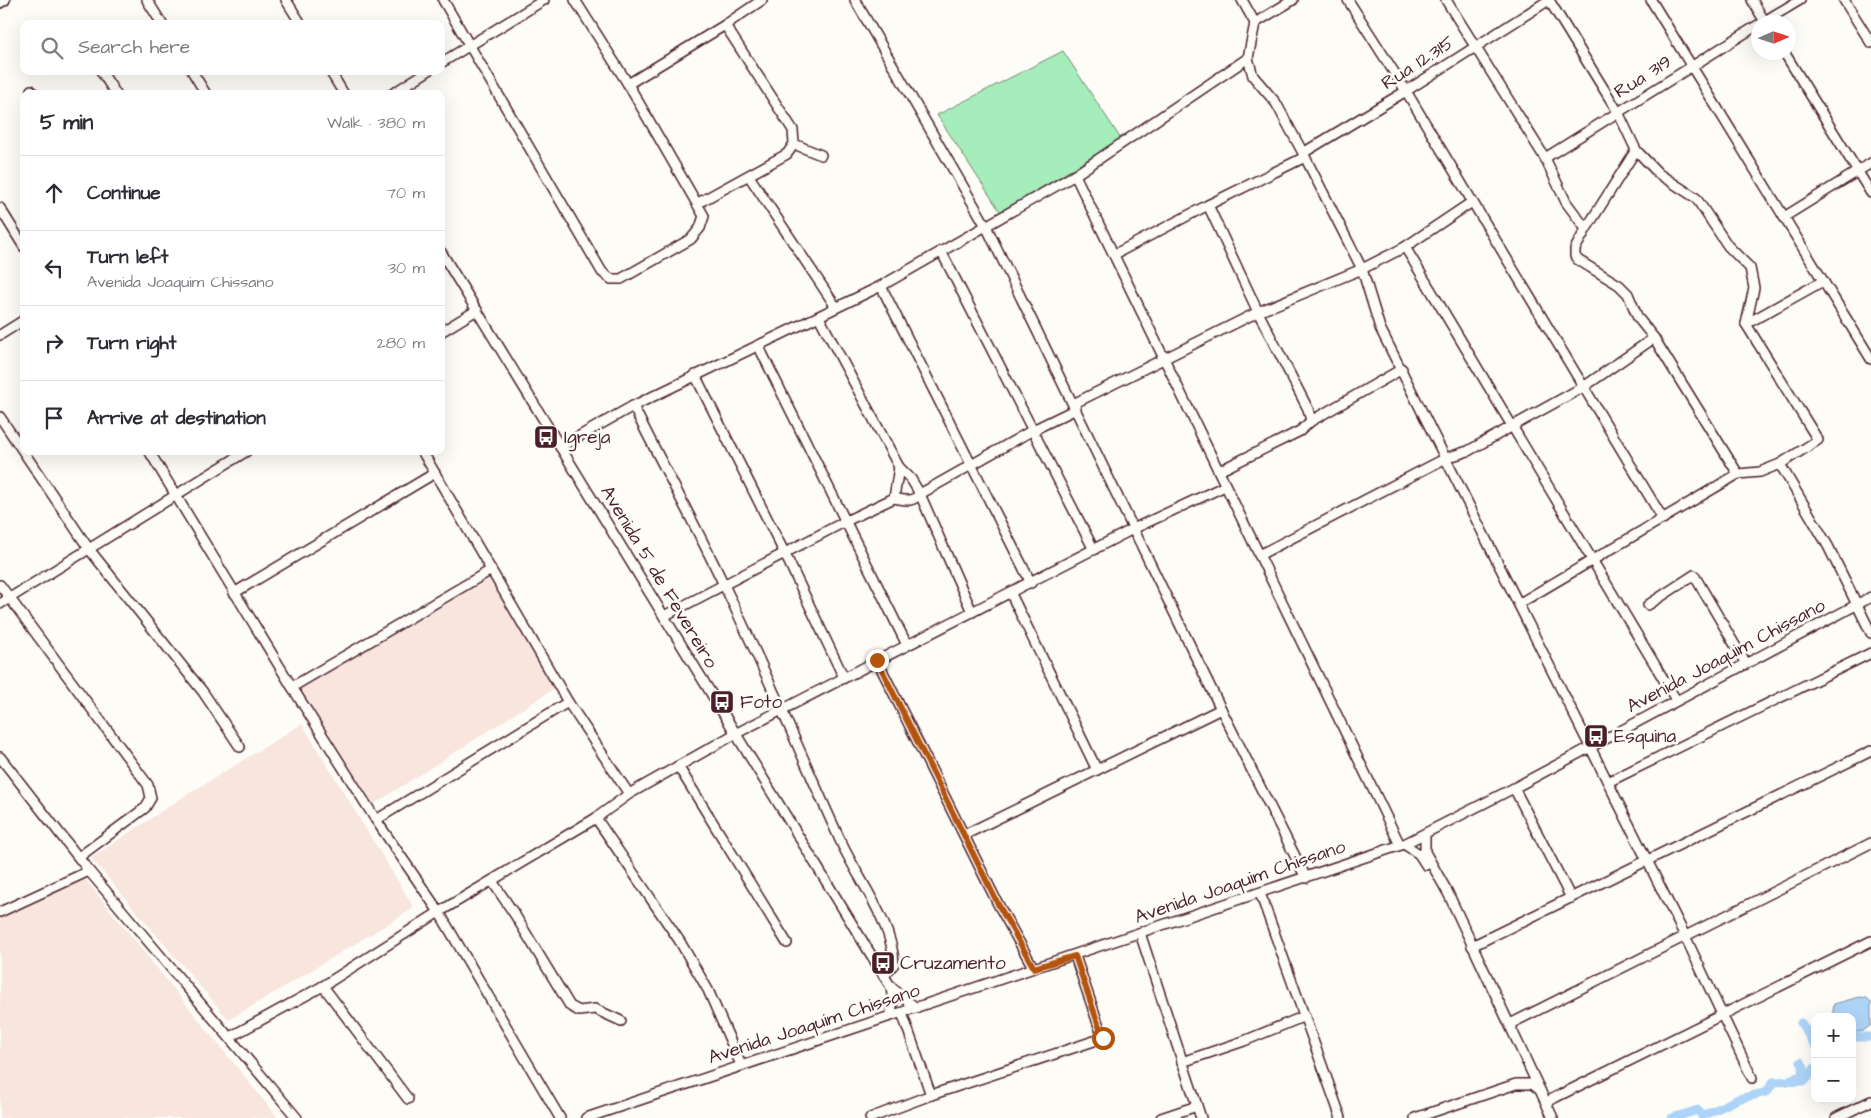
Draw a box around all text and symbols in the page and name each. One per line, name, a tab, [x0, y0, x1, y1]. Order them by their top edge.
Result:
north arrow	[1751, 15, 1796, 60]
search box	[20, 20, 445, 75]
street label: Rua 12.315	[1376, 29, 1460, 97]
icon: search	[38, 34, 66, 62]
text: Search here	[78, 34, 190, 61]
street label: Rua 319	[1609, 49, 1677, 105]
text: 5 min	[40, 108, 93, 137]
text: Walk · 380 m	[327, 112, 425, 134]
icon: ahead	[40, 179, 68, 207]
text: Continue	[87, 180, 161, 207]
text: 70 m	[386, 182, 425, 204]
text: Turn left	[87, 244, 168, 271]
icon: left	[40, 254, 68, 282]
text: 30 m	[388, 257, 425, 279]
text: Avenida Joaquim Chissano	[87, 271, 273, 293]
icon: right	[40, 329, 68, 357]
text: Turn right	[87, 330, 176, 357]
text: 280 m	[377, 332, 425, 354]
icon: arrive	[40, 404, 68, 432]
text: Arrive at destination	[87, 405, 266, 432]
bus stop icon: Igreja	[533, 424, 559, 450]
place label: Igreja	[564, 424, 611, 452]
street label: Avenida 5 de Fevereiro	[594, 481, 724, 674]
street label: Avenida Joaquim Chissano	[1622, 592, 1830, 720]
route end	[866, 649, 889, 672]
bus stop icon: Foto	[709, 689, 735, 715]
place label: Foto	[740, 689, 783, 716]
bus stop icon: Esquina	[1583, 723, 1609, 749]
place label: Esquina	[1614, 723, 1677, 750]
street label: Avenida Joaquim Chissano	[1131, 833, 1349, 931]
bus stop icon: Cruzamento	[870, 950, 896, 976]
place label: Cruzamento	[900, 950, 1006, 977]
street label: Avenida Joaquim Chissano	[705, 977, 924, 1071]
map controls	[1811, 1013, 1856, 1103]
button: +	[1811, 1013, 1856, 1058]
route start	[1092, 1027, 1115, 1050]
button: −	[1811, 1058, 1856, 1103]

